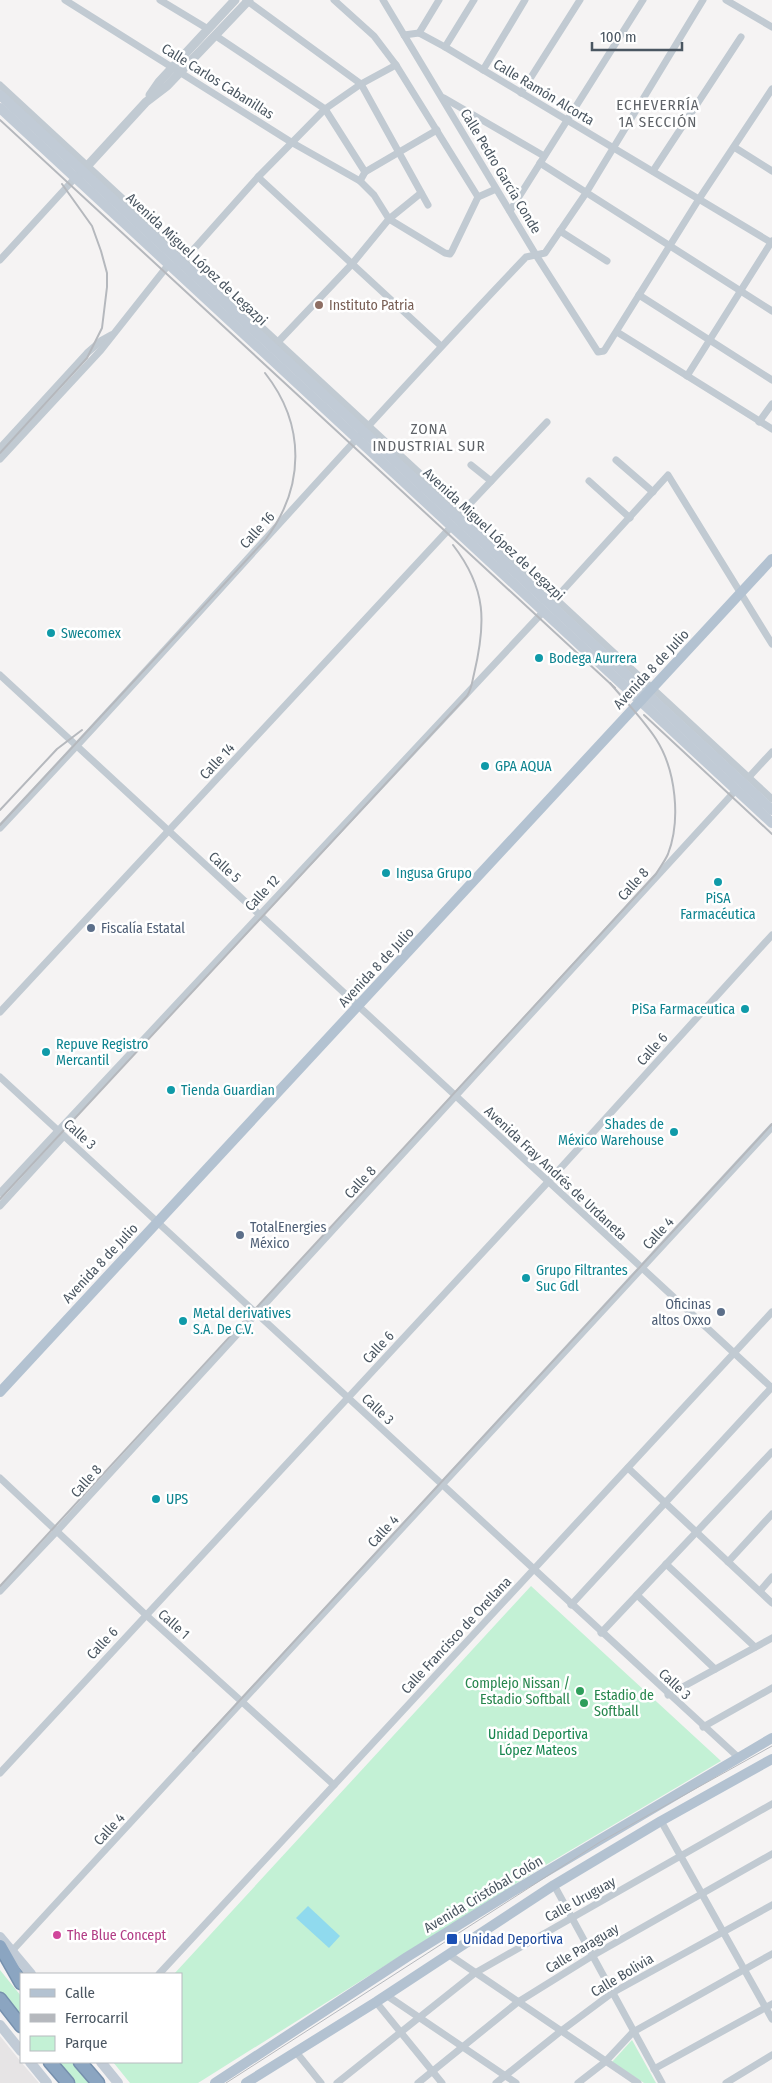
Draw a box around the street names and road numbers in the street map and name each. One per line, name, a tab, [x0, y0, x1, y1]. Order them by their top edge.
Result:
street label: Calle Carlos Cabanillas	[158, 40, 277, 123]
street label: Calle Ramón Alcorta	[490, 56, 597, 129]
street label: Calle Pedro García Conde	[457, 106, 545, 237]
street label: Avenida Miguel López de Legazpi	[123, 189, 271, 329]
street label: Avenida Miguel López de Legazpi	[420, 464, 568, 604]
street label: Calle 16	[236, 508, 278, 552]
street label: Avenida 8 de Julio	[610, 626, 693, 713]
street label: Calle 14	[196, 739, 239, 783]
street label: Calle 5	[205, 848, 244, 886]
street label: Calle 8	[614, 864, 652, 904]
street label: Calle 12	[242, 872, 283, 915]
street label: Avenida 8 de Julio	[335, 924, 418, 1011]
street label: Calle 6	[633, 1029, 671, 1069]
street label: Avenida Fray Andrés de Urdaneta	[481, 1103, 631, 1244]
street label: Calle 3	[60, 1115, 99, 1153]
street label: Calle 8	[341, 1163, 380, 1202]
street label: Calle 4	[639, 1213, 678, 1253]
street label: Avenida 8 de Julio	[59, 1220, 142, 1307]
street label: Calle 6	[359, 1328, 398, 1367]
street label: Calle 3	[358, 1390, 397, 1428]
street label: Calle 8	[67, 1461, 105, 1501]
street label: Calle 4	[364, 1511, 403, 1551]
street label: Calle Francisco de Orellana	[398, 1573, 515, 1697]
street label: Calle 1	[154, 1606, 193, 1643]
street label: Calle 6	[83, 1624, 122, 1663]
street label: Calle 3	[655, 1665, 694, 1703]
street label: Calle 4	[90, 1809, 129, 1849]
street label: Avenida Cristóbal Colón	[421, 1852, 546, 1937]
street label: Calle Uruguay	[542, 1873, 619, 1926]
street label: Calle Paraguay	[543, 1920, 623, 1977]
street label: Calle Bolivia	[588, 1950, 657, 2001]

